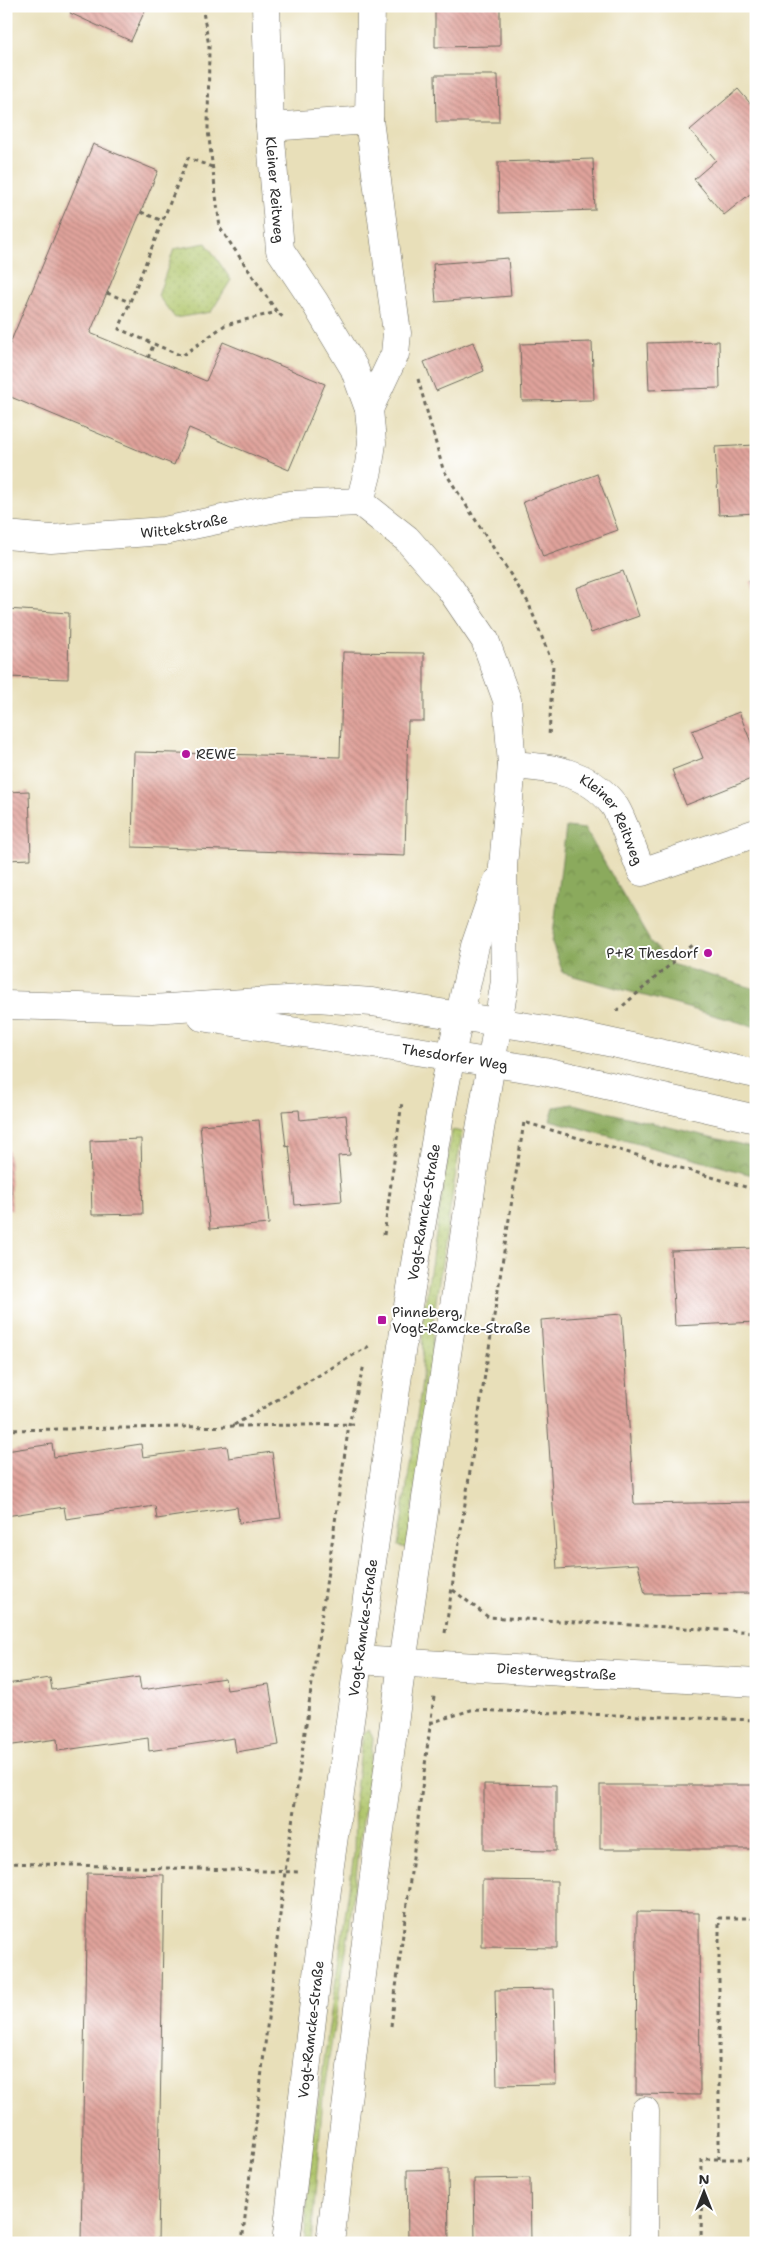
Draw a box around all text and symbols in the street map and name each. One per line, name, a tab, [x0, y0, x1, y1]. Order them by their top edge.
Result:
street label: Kleiner Reitweg	[262, 136, 288, 244]
street label: Wittekstraße	[140, 509, 229, 542]
place label: REWE	[196, 745, 237, 763]
marker: REWE	[180, 748, 192, 760]
street label: Kleiner Reitweg	[577, 770, 647, 868]
place label: P+R Thesdorf	[606, 944, 699, 962]
marker: P+R Thesdorf	[702, 947, 714, 959]
street label: Thesdorfer Weg	[400, 1040, 509, 1074]
street label: Vogt-Ramcke-Straße	[403, 1142, 444, 1282]
place label: Pinneberg, Vogt-Ramcke-Straße	[392, 1303, 531, 1337]
marker: Pinneberg, Vogt-Ramcke-Straße	[376, 1314, 388, 1326]
street label: Vogt-Ramcke-Straße	[344, 1558, 381, 1698]
street label: Diesterwegstraße	[496, 1659, 617, 1684]
street label: Vogt-Ramcke-Straße	[294, 1959, 328, 2099]
north arrow	[680, 2166, 730, 2216]
text: N	[698, 2170, 710, 2188]

